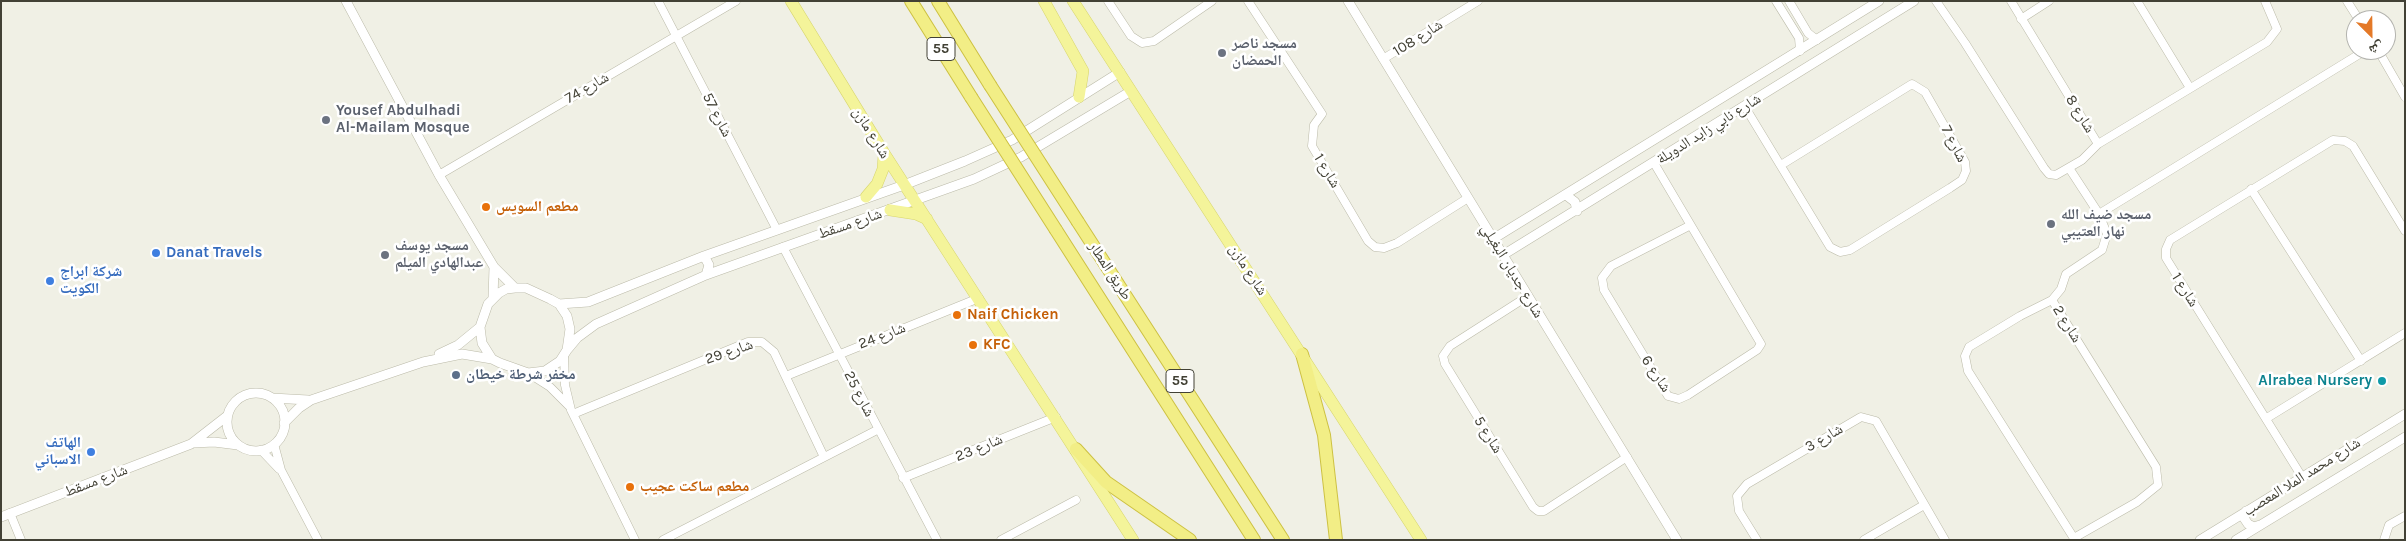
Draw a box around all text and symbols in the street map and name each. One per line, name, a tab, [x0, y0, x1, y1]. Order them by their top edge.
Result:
north arrow	[2346, 10, 2396, 60]
street label: شارع 108	[1390, 16, 1446, 60]
place label: مسجد ناصر الحمضان	[1232, 35, 1297, 70]
road number: 55	[927, 38, 955, 61]
text: ش	[2367, 38, 2387, 59]
marker: مسجد ناصر الحمضان	[1216, 47, 1228, 59]
street label: شارع 74	[562, 68, 612, 108]
street label: شارع 57	[698, 90, 736, 140]
street label: شارع نابي زايد الدويلة	[1653, 90, 1765, 168]
street label: شارع 8	[2061, 92, 2099, 136]
place label: Yousef Abdulhadi Al-Mailam Mosque	[336, 102, 470, 137]
street label: شارع مازن	[848, 104, 894, 162]
marker: Yousef Abdulhadi Al-Mailam Mosque	[320, 114, 332, 126]
street label: شارع 7	[1937, 122, 1971, 166]
street label: شارع 1	[1310, 150, 1344, 192]
place label: مطعم السويس	[496, 198, 579, 216]
marker: مطعم السويس	[480, 201, 492, 213]
street label: شارع مسقط	[816, 205, 884, 243]
place label: مسجد ضيف الله نهار العتيبي	[2061, 206, 2151, 241]
marker: مسجد ضيف الله نهار العتيبي	[2045, 218, 2057, 230]
street label: شارع جديان البغيلي	[1477, 221, 1547, 321]
place label: مسجد يوسف عبدالهادي الميلم	[395, 237, 483, 272]
street label: طريق المطار	[1084, 238, 1136, 304]
street label: شارع مازن	[1225, 241, 1271, 299]
place label: Danat Travels	[166, 244, 262, 262]
marker: Danat Travels	[150, 247, 162, 259]
marker: مسجد يوسف عبدالهادي الميلم	[379, 249, 391, 261]
place label: شركة ابراج الكويت	[60, 263, 122, 298]
street label: شارع 1	[2168, 270, 2202, 310]
marker: شركة ابراج الكويت	[44, 275, 56, 287]
street label: شارع 2	[2049, 302, 2085, 346]
place label: Naif Chicken	[967, 306, 1059, 324]
marker: Naif Chicken	[951, 309, 963, 321]
street label: شارع 24	[856, 319, 908, 353]
street label: شارع 29	[703, 335, 755, 369]
place label: KFC	[983, 336, 1011, 354]
marker: KFC	[967, 339, 979, 351]
street label: شارع 6	[1637, 352, 1675, 396]
place label: مخفر شرطة خيطان	[466, 366, 576, 384]
street label: شارع 25	[840, 368, 878, 420]
marker: مخفر شرطة خيطان	[450, 369, 462, 381]
road number: 55	[1166, 370, 1194, 392]
place label: Alrabea Nursery	[2258, 372, 2372, 390]
marker: Alrabea Nursery	[2376, 375, 2388, 387]
street label: شارع 5	[1470, 413, 1506, 457]
street label: شارع 3	[1802, 420, 1846, 456]
street label: شارع 23	[953, 430, 1005, 466]
place label: الهاتف الاسباني	[35, 434, 81, 469]
street label: شارع محمد الملا المعصب	[2240, 434, 2364, 520]
marker: الهاتف الاسباني	[85, 446, 97, 458]
street label: شارع مسقط	[62, 461, 130, 501]
place label: مطعم ساكت عجيب	[640, 478, 749, 496]
marker: مطعم ساكت عجيب	[624, 481, 636, 493]

